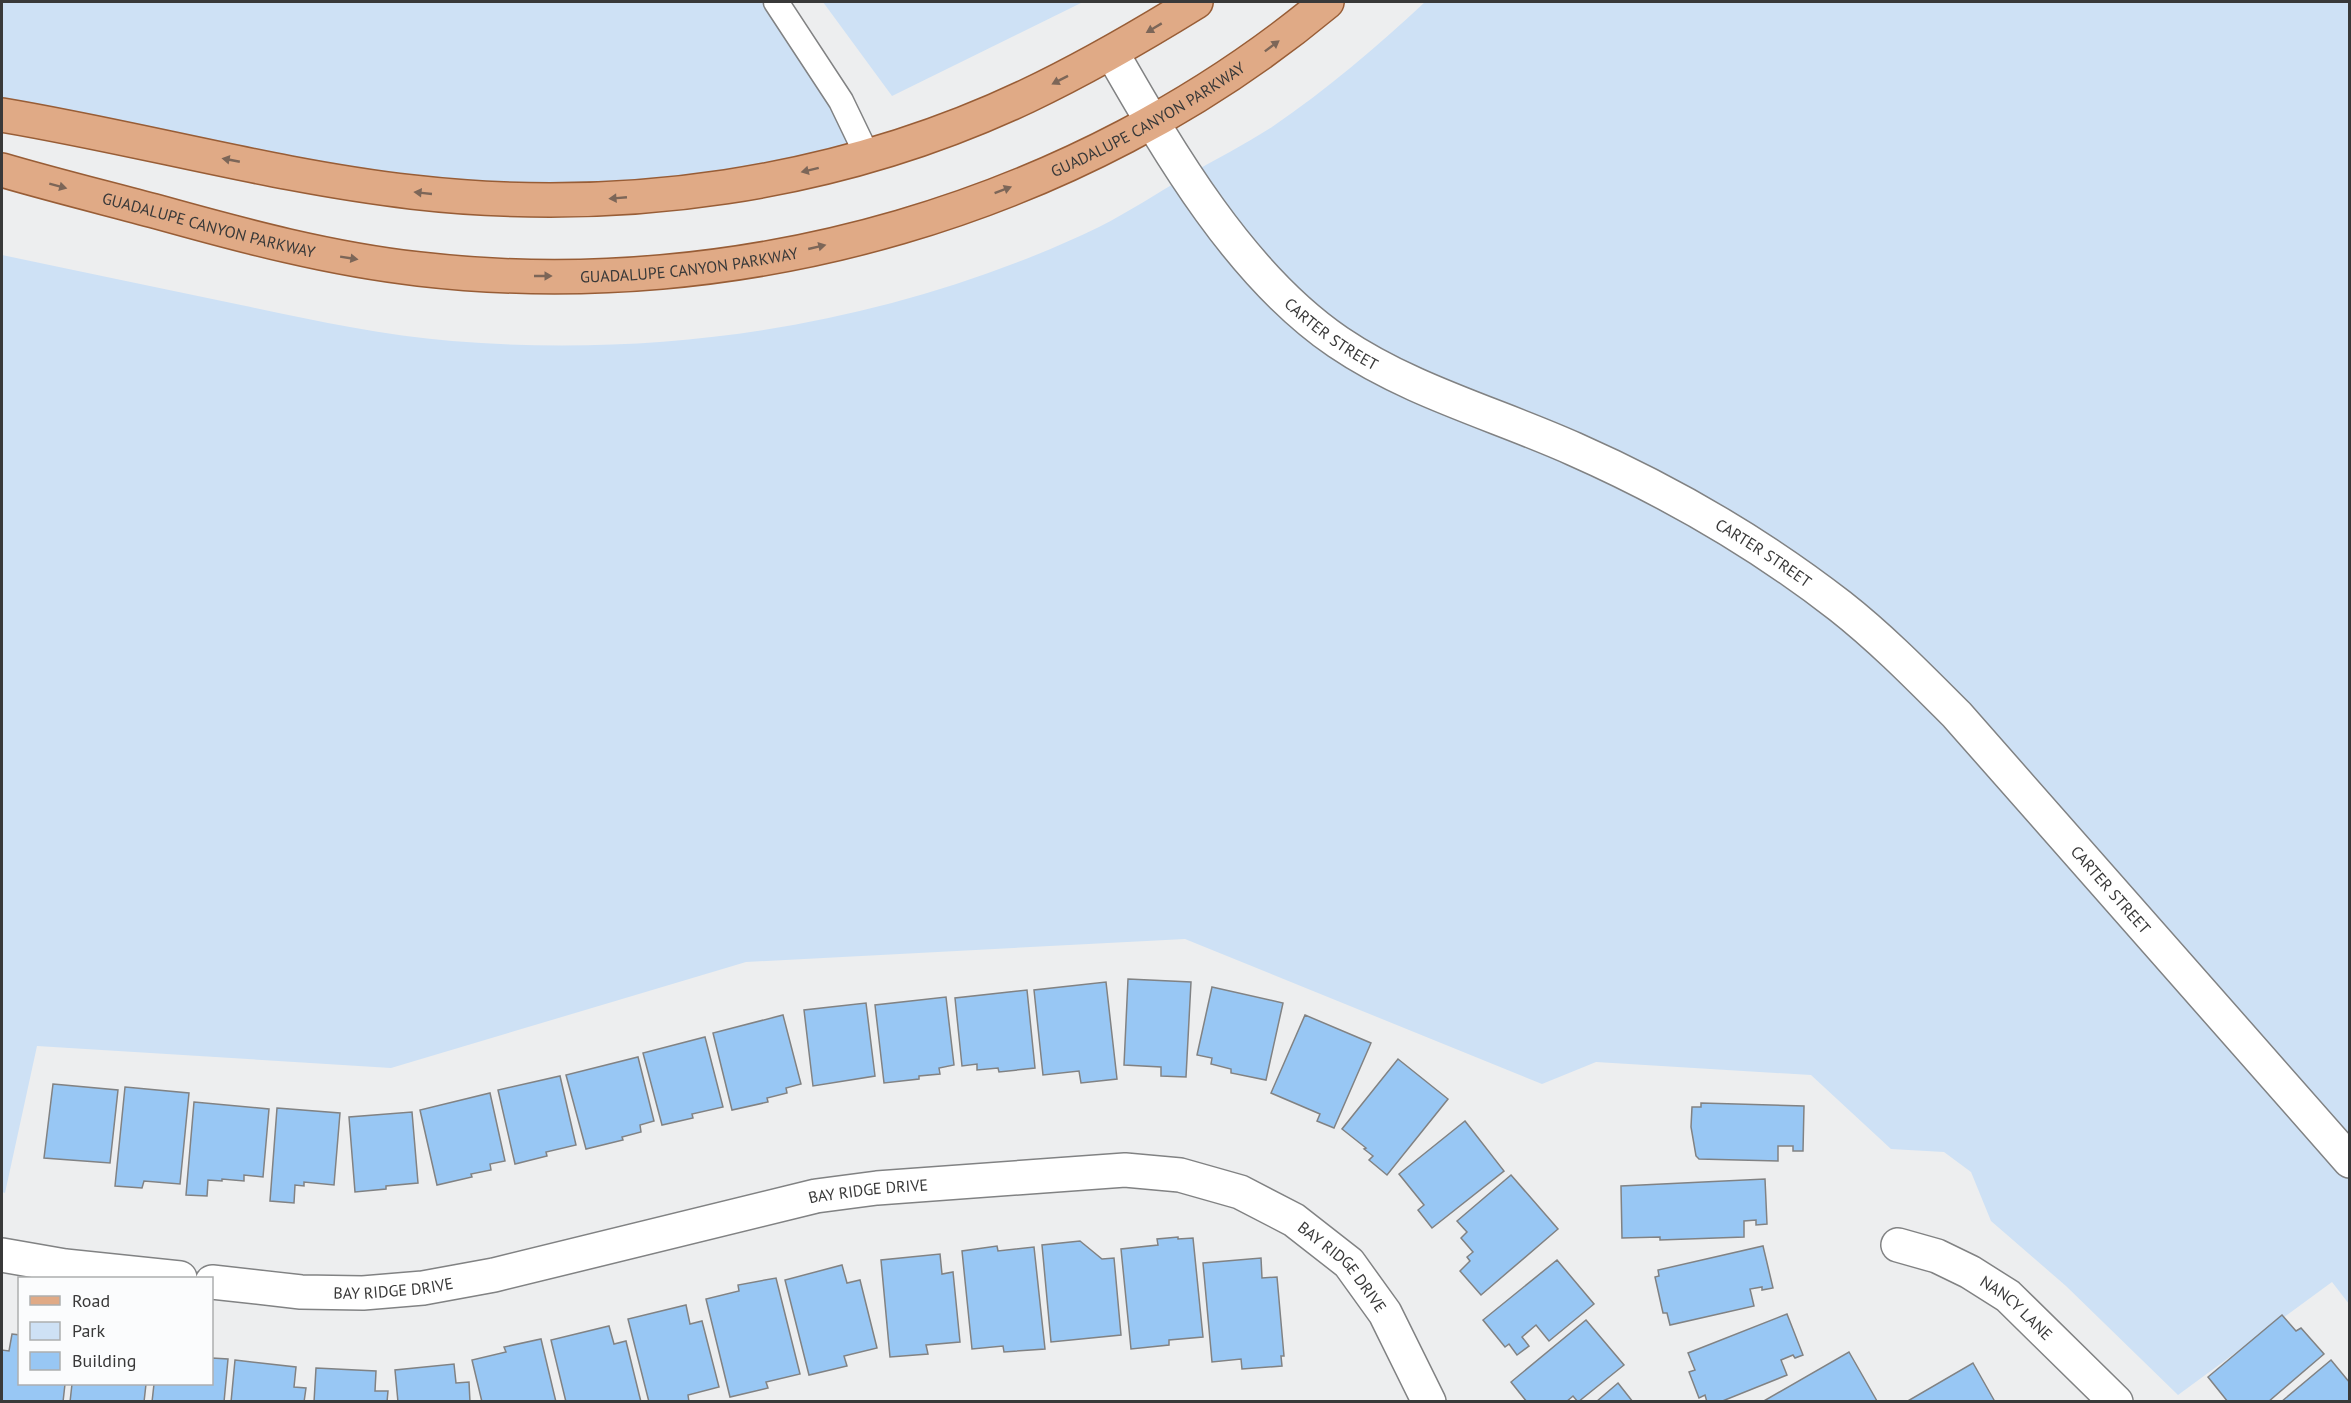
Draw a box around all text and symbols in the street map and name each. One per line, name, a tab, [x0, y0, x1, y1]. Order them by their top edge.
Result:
one-way arrow	[1146, 22, 1162, 33]
one-way arrow	[1264, 40, 1279, 52]
street label: GUADALUPE CANYON PARKWAY	[1047, 57, 1249, 181]
one-way arrow	[1051, 75, 1068, 84]
one-way arrow	[221, 155, 240, 164]
one-way arrow	[801, 166, 819, 175]
one-way arrow	[49, 182, 67, 191]
one-way arrow	[994, 185, 1012, 194]
street label: GUADALUPE CANYON PARKWAY	[100, 188, 317, 262]
one-way arrow	[413, 188, 432, 198]
one-way arrow	[608, 193, 627, 203]
street label: GUADALUPE CANYON PARKWAY	[580, 242, 800, 286]
one-way arrow	[808, 242, 827, 251]
one-way arrow	[339, 254, 358, 263]
one-way arrow	[533, 272, 552, 281]
street label: CARTER STREET	[1281, 293, 1382, 374]
street label: CARTER STREET	[1712, 514, 1816, 591]
street label: CARTER STREET	[2067, 841, 2155, 938]
street label: BAY RIDGE DRIVE	[806, 1174, 929, 1208]
street label: BAY RIDGE DRIVE	[1294, 1217, 1391, 1316]
street label: NANCY LANE	[1977, 1271, 2057, 1344]
street label: BAY RIDGE DRIVE	[333, 1273, 455, 1303]
legend	[18, 1277, 213, 1385]
text: Road	[72, 1289, 110, 1312]
text: Park	[72, 1319, 105, 1342]
text: Building	[72, 1349, 136, 1372]

